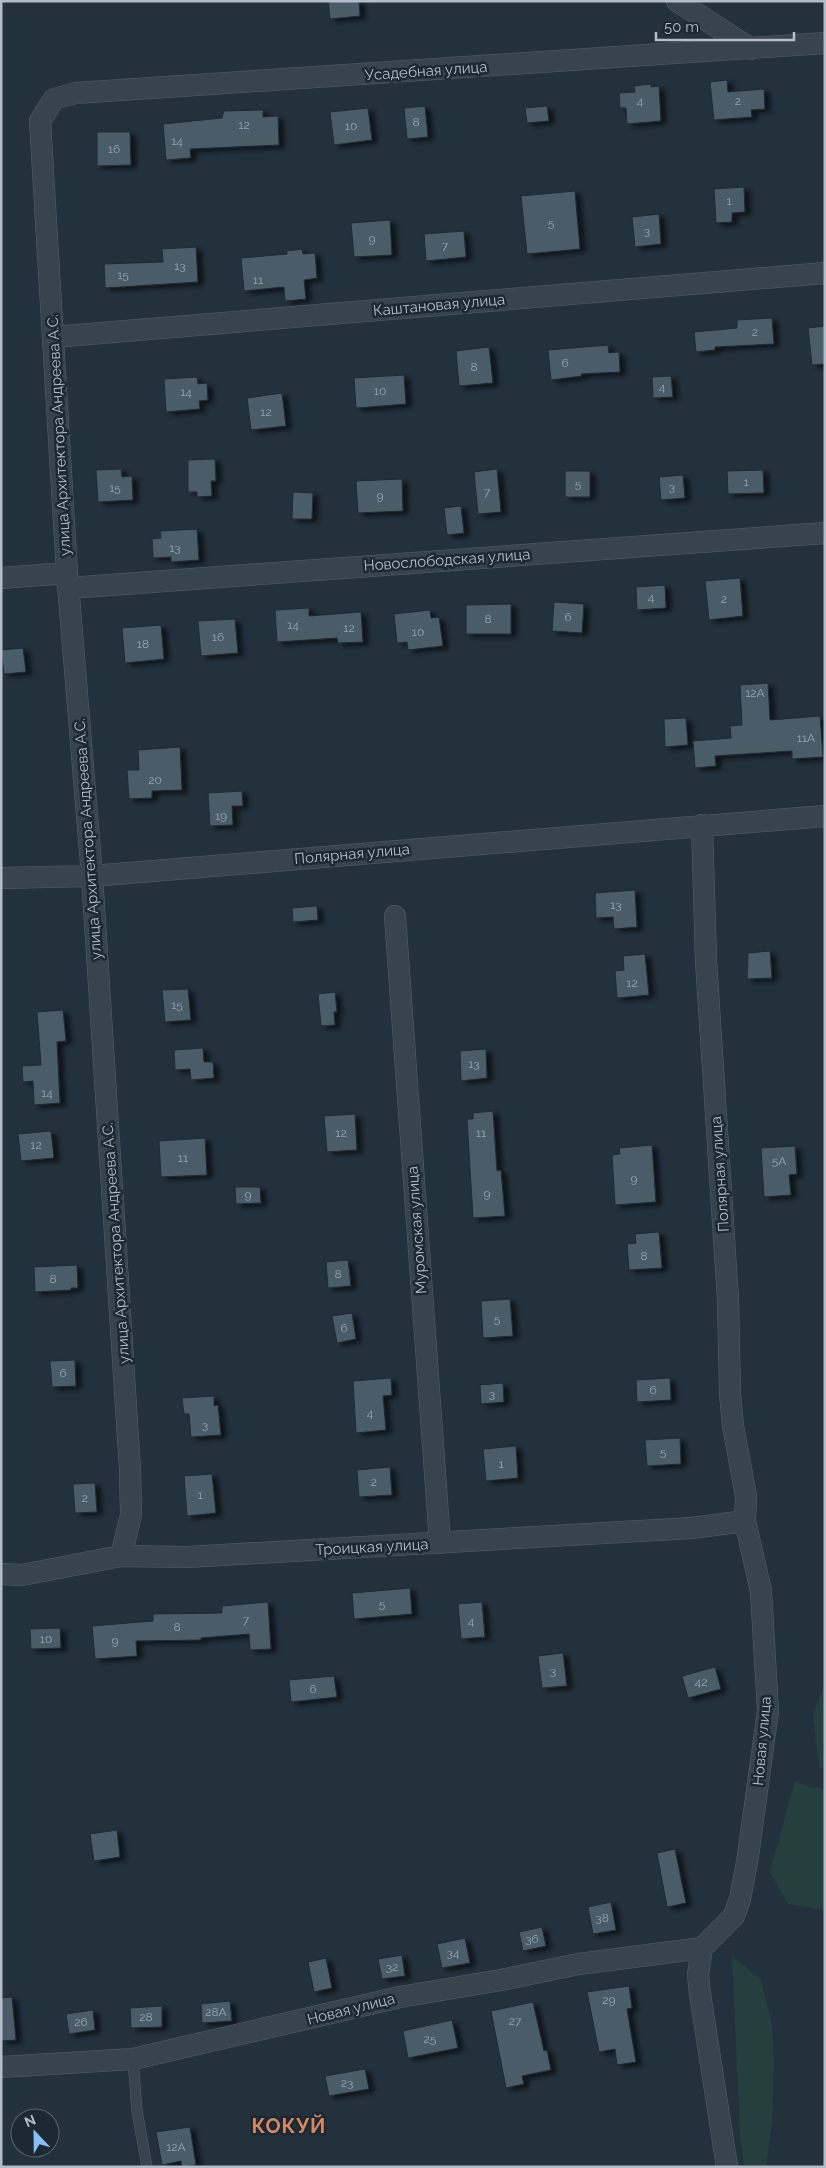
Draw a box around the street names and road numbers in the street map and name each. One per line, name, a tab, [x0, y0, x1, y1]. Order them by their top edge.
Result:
street label: Усадебная улица	[364, 58, 488, 84]
street label: Каштановая улица	[372, 290, 506, 320]
street label: улица Архитектора Андреева А.С.	[44, 314, 74, 556]
street label: Новослободская улица	[363, 545, 531, 575]
street label: улица Архитектора Андреева А.С.	[71, 718, 105, 960]
street label: Полярная улица	[294, 840, 410, 868]
street label: Полярная улица	[707, 1116, 733, 1232]
street label: улица Архитектора Андреева А.С.	[99, 1122, 133, 1364]
street label: Муромская улица	[404, 1166, 430, 1294]
street label: Троицкая улица	[315, 1535, 429, 1559]
street label: Новая улица	[749, 1696, 775, 1786]
street label: Новая улица	[305, 1989, 397, 2029]

